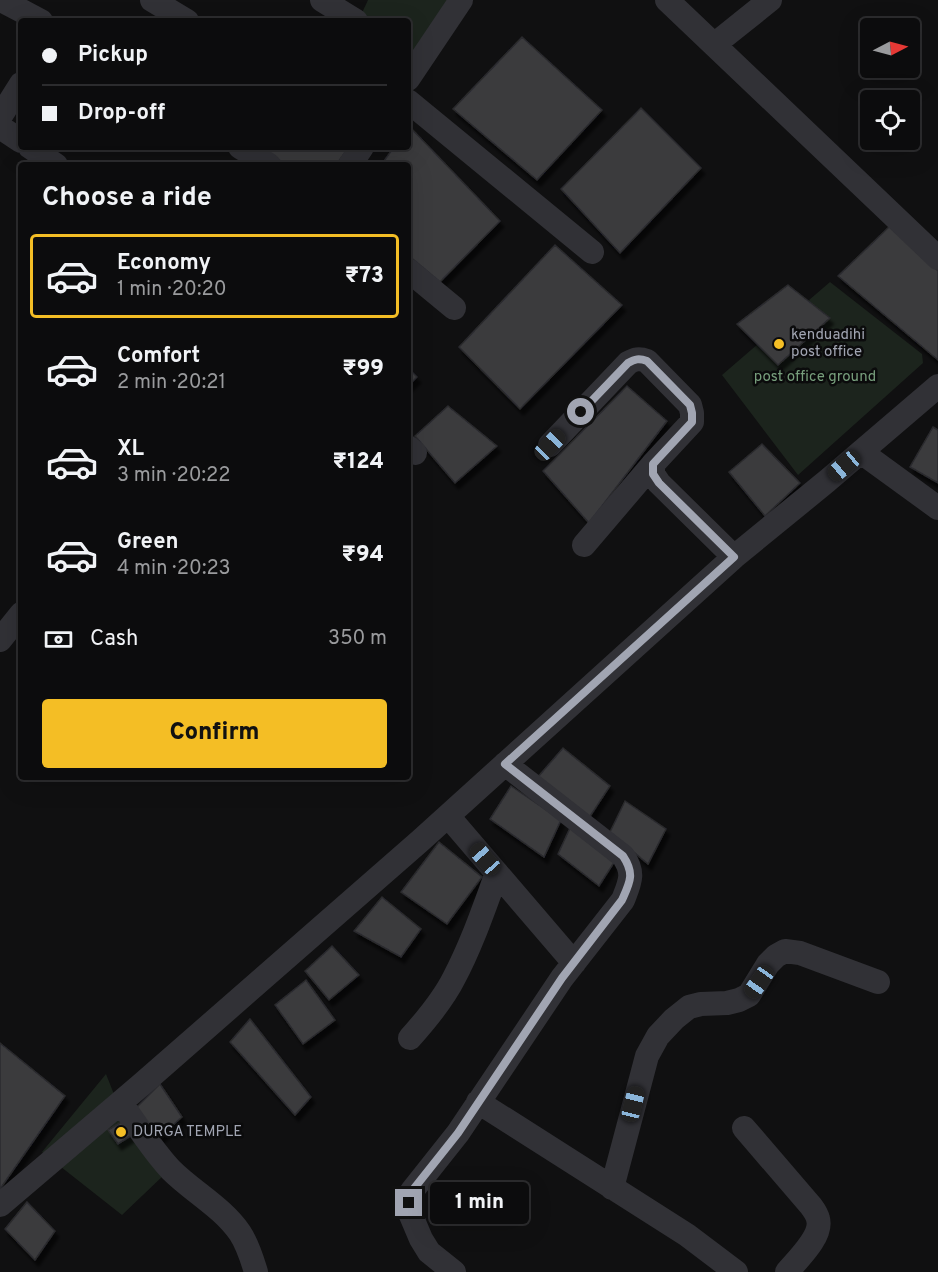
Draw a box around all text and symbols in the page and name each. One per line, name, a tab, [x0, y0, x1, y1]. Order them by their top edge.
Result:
north arrow	[860, 18, 920, 78]
map controls	[860, 18, 920, 150]
text: Pickup	[78, 42, 148, 69]
button: locate	[860, 90, 920, 150]
text: Drop-off	[78, 100, 165, 127]
text: Choose a ride	[42, 181, 212, 215]
icon: car	[45, 249, 99, 303]
text: Economy	[117, 250, 211, 277]
text: ₹73	[345, 263, 384, 290]
text: 1 min · 20:20	[117, 277, 227, 303]
place label: kenduadihi post office	[791, 326, 865, 362]
marker: kenduadihi post office	[772, 337, 786, 351]
icon: car	[45, 342, 99, 396]
text: Comfort	[117, 343, 200, 370]
text: ₹99	[342, 356, 384, 383]
park label: post office ground	[754, 368, 876, 387]
text: 2 min · 20:21	[117, 370, 226, 396]
route start	[567, 398, 594, 425]
car	[531, 426, 569, 464]
icon: car	[45, 435, 99, 489]
text: XL	[117, 436, 144, 463]
car	[824, 448, 864, 484]
text: ₹124	[333, 449, 384, 476]
text: 3 min · 20:22	[117, 463, 230, 489]
icon: car	[45, 528, 99, 582]
text: Green	[117, 529, 179, 556]
text: ₹94	[341, 542, 384, 569]
text: 4 min · 20:23	[117, 556, 231, 582]
icon: cash	[42, 623, 75, 656]
text: Cash	[90, 626, 139, 653]
text: 350 m	[328, 626, 387, 652]
button: Confirm	[42, 699, 387, 768]
car	[466, 840, 504, 878]
car	[741, 962, 777, 1002]
car	[620, 1084, 646, 1124]
place label: DURGA TEMPLE	[133, 1123, 242, 1142]
marker: DURGA TEMPLE	[114, 1125, 128, 1139]
callout: 1 min	[430, 1182, 529, 1224]
route end	[395, 1189, 422, 1216]
text: 1 min	[455, 1190, 504, 1216]

